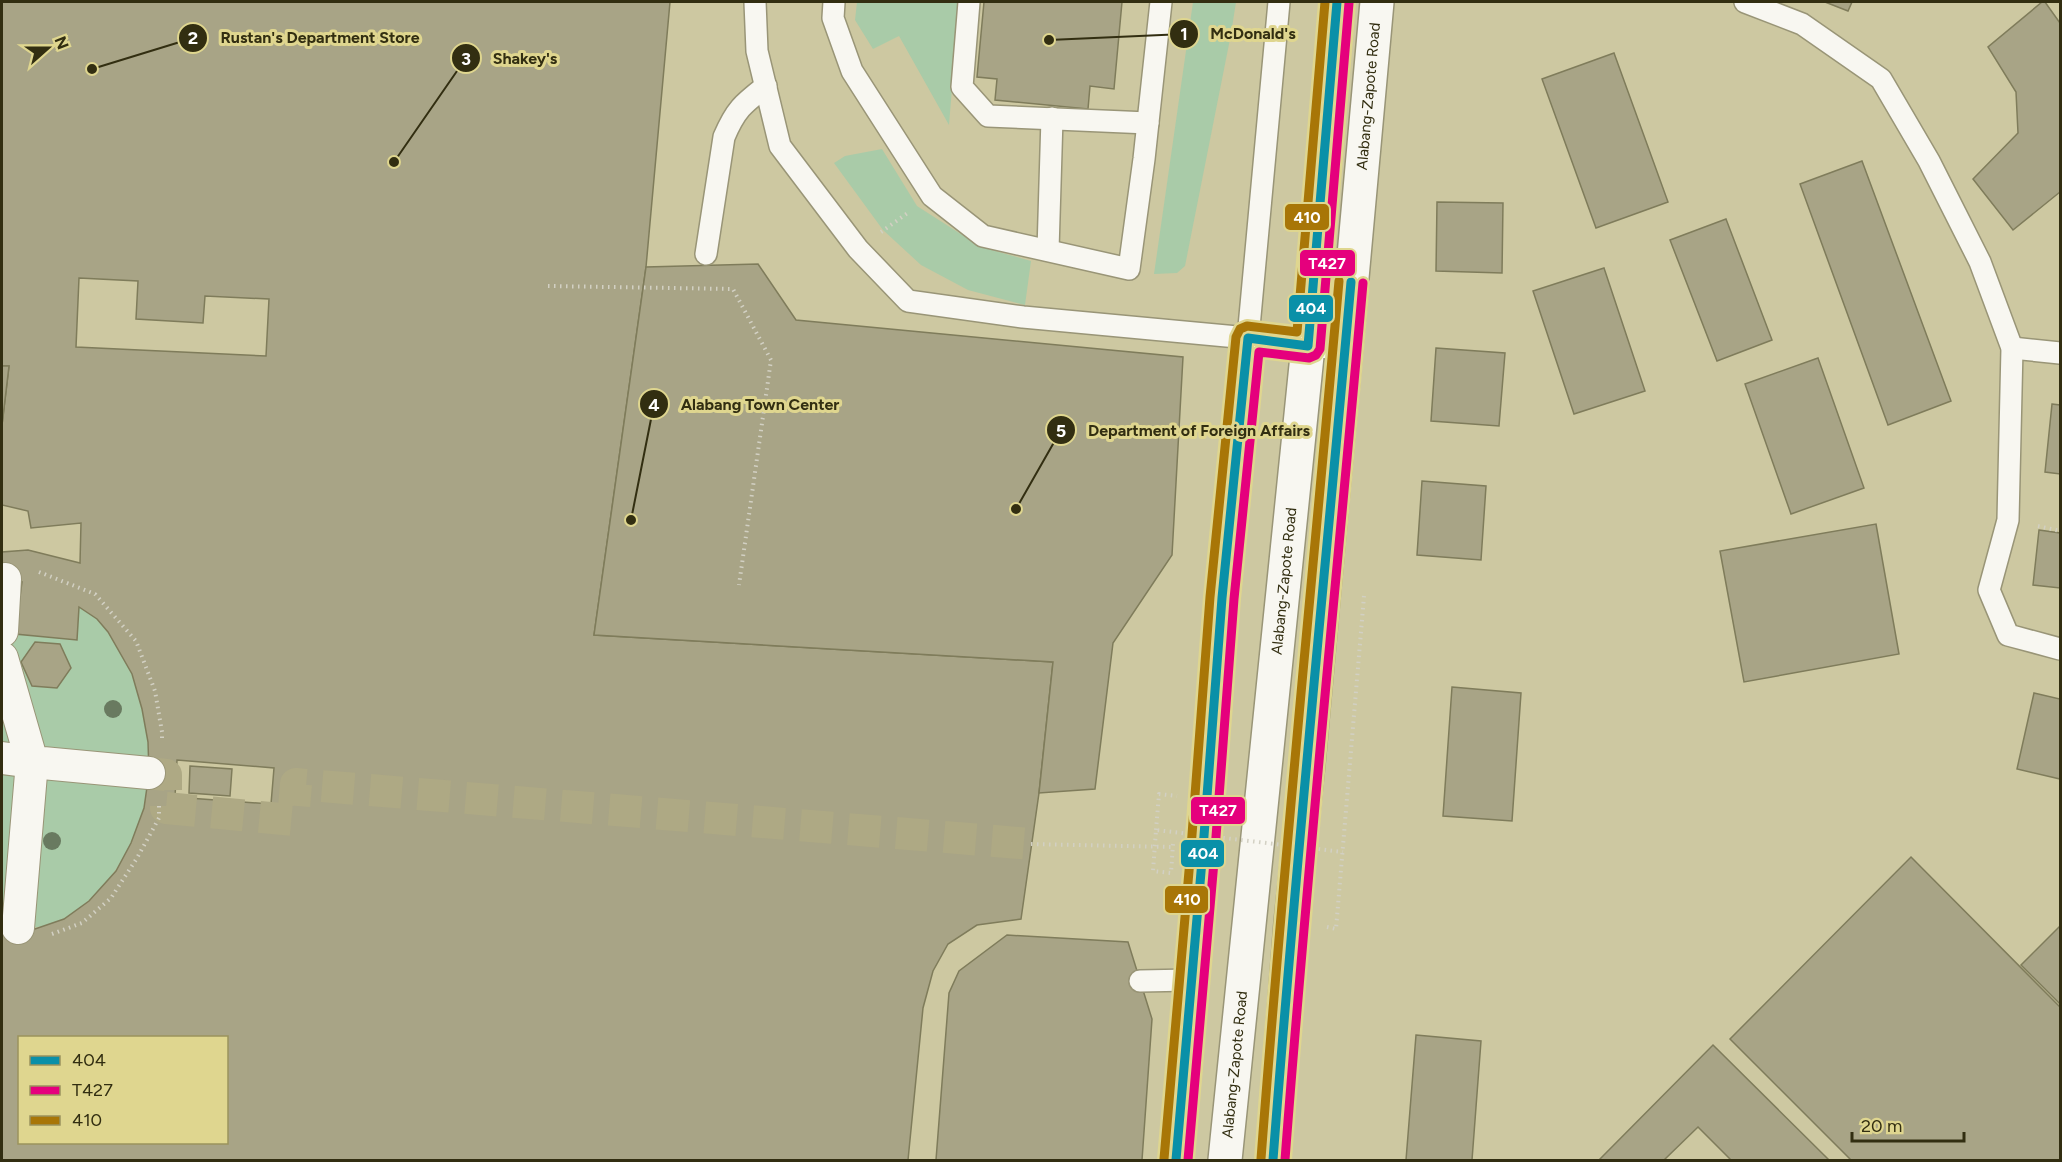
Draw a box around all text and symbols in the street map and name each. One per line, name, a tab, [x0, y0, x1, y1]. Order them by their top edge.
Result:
callout: McDonald's	[1169, 17, 1308, 51]
north arrow	[18, 18, 78, 78]
callout: Rustan's Department Store	[178, 21, 431, 55]
street label: Alabang-Zapote Road	[1353, 22, 1384, 171]
text: 1	[1180, 23, 1188, 45]
text: McDonald's	[1210, 24, 1296, 43]
text: 2	[188, 27, 198, 49]
text: Rustan's Department Store	[220, 28, 420, 47]
text: N	[50, 34, 73, 52]
callout: Shakey's	[451, 41, 569, 75]
text: 3	[461, 48, 471, 70]
text: Shakey's	[493, 49, 558, 68]
line badge: 410	[1284, 203, 1330, 231]
text: 410	[1293, 208, 1321, 227]
line badge: T427	[1299, 249, 1356, 277]
text: T427	[1308, 254, 1346, 273]
line badge: 404	[1288, 294, 1334, 323]
text: 404	[1296, 299, 1326, 318]
callout: Alabang Town Center	[639, 387, 851, 421]
text: 4	[648, 394, 660, 416]
text: Alabang Town Center	[681, 395, 839, 414]
callout: Department of Foreign Affairs	[1046, 413, 1322, 447]
text: 5	[1056, 420, 1066, 442]
text: Department of Foreign Affairs	[1088, 421, 1311, 440]
street label: Alabang-Zapote Road	[1268, 506, 1300, 656]
line badge: T427	[1190, 796, 1246, 825]
text: T427	[1199, 801, 1237, 820]
line badge: 404	[1180, 839, 1225, 868]
text: 404	[1188, 844, 1218, 863]
line badge: 410	[1164, 885, 1209, 914]
text: 410	[1173, 890, 1201, 909]
street label: Alabang-Zapote Road	[1218, 990, 1251, 1139]
legend	[18, 1036, 228, 1144]
text: 404	[72, 1049, 106, 1071]
text: T427	[72, 1079, 113, 1101]
scale bar	[1852, 1105, 1964, 1143]
text: 410	[72, 1109, 102, 1131]
text: 20 m	[1861, 1115, 1902, 1137]

